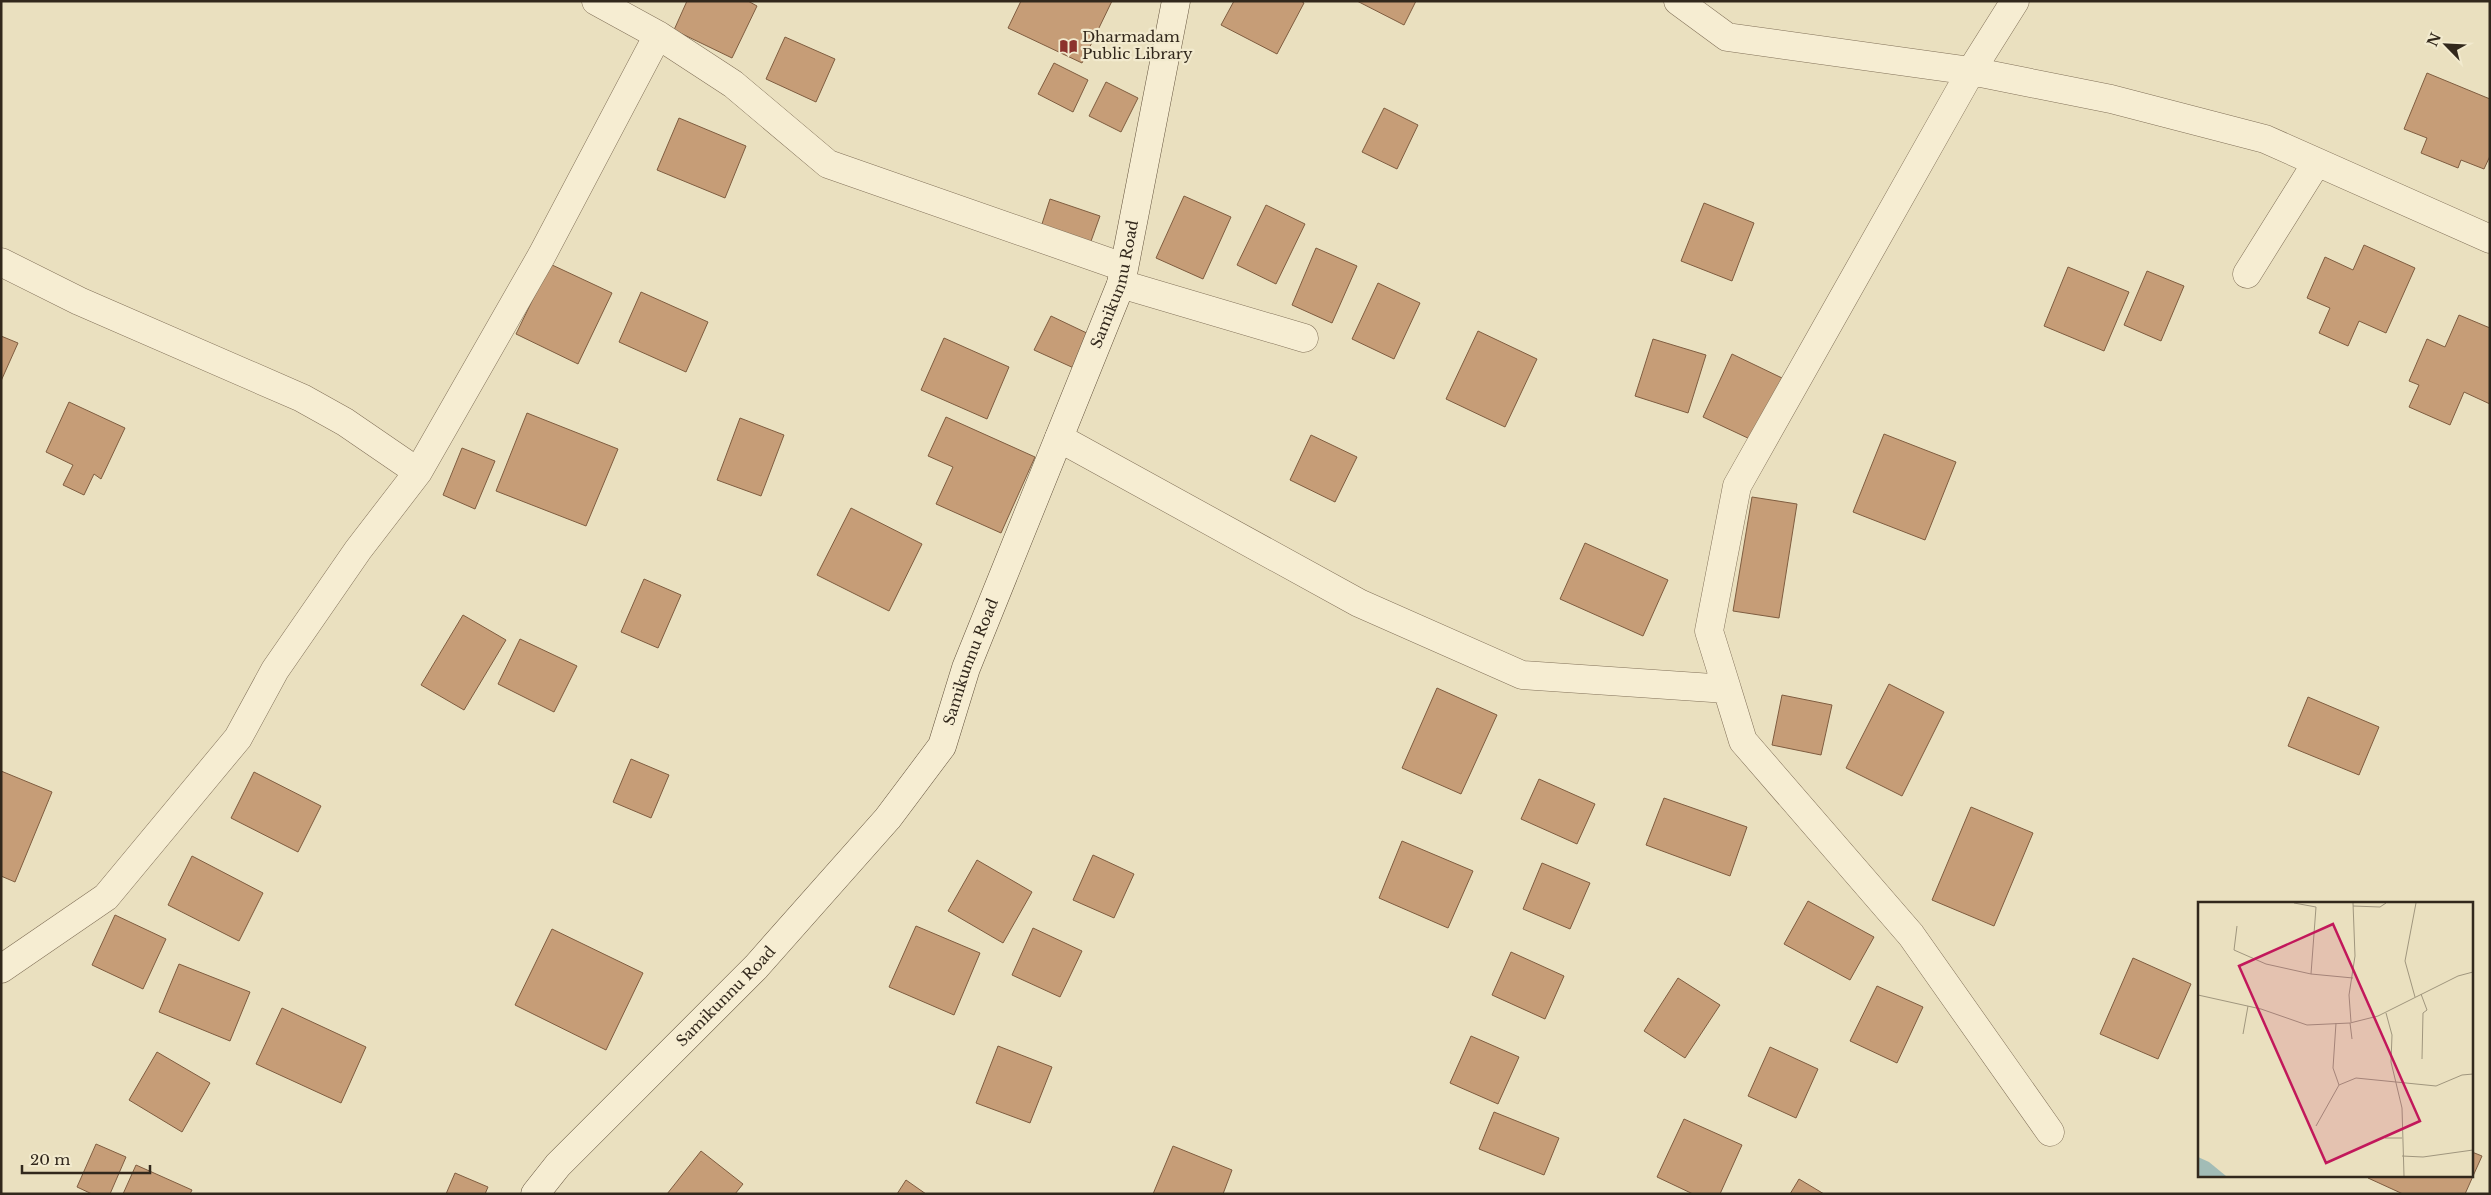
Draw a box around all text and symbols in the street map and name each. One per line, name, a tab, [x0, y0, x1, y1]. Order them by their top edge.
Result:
north arrow	[2421, 20, 2471, 70]
place label: Dharmadam Public Library	[1082, 27, 1193, 63]
text: N	[2423, 30, 2445, 49]
library icon: Dharmadam Public Library	[1058, 36, 1078, 56]
street label: Samikunnu Road	[1086, 218, 1142, 351]
street label: Samikunnu Road	[939, 596, 1002, 727]
inset map	[2198, 902, 2474, 1178]
street label: Samikunnu Road	[672, 942, 779, 1050]
scale bar	[22, 1142, 150, 1174]
text: 20 m	[30, 1150, 70, 1169]

